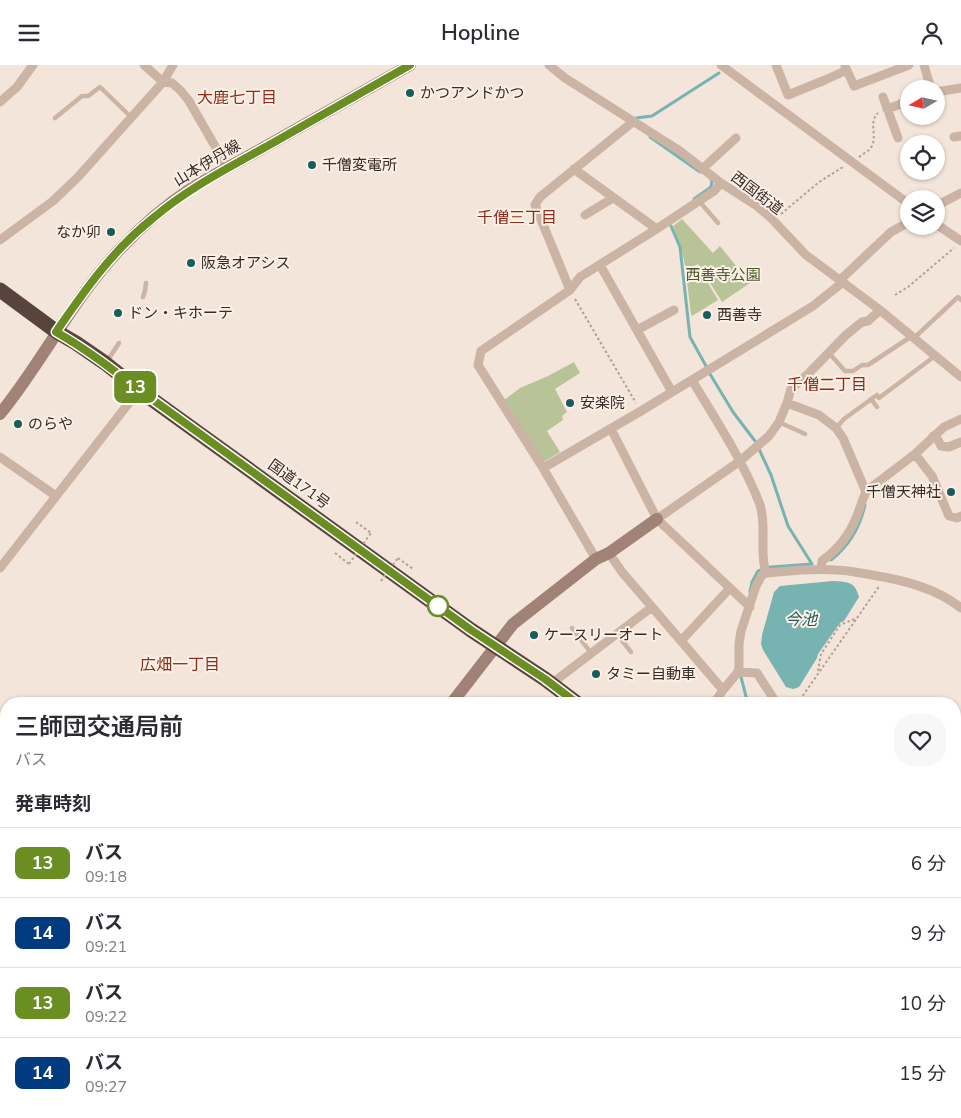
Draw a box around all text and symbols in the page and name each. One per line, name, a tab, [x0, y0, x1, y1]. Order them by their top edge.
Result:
text: Hopline	[441, 18, 520, 48]
icon: menu	[15, 19, 43, 47]
icon: person	[918, 19, 946, 47]
north arrow	[900, 80, 945, 125]
map controls	[900, 80, 945, 235]
place label: かつアンドかつ	[420, 83, 524, 103]
district label: 大鹿七丁目	[197, 87, 277, 109]
marker: かつアンドかつ	[404, 87, 416, 99]
street label: 山本伊丹線	[170, 135, 244, 191]
button: locate	[900, 135, 945, 180]
place label: 千僧変電所	[322, 155, 397, 175]
marker: 千僧変電所	[306, 159, 318, 171]
street label: 西国街道	[727, 167, 787, 219]
button: layers	[900, 190, 945, 235]
district label: 千僧三丁目	[477, 207, 557, 229]
place label: なか卯	[56, 222, 101, 242]
marker: なか卯	[105, 226, 117, 238]
place label: 阪急オアシス	[201, 253, 290, 273]
marker: 阪急オアシス	[185, 257, 197, 269]
park label: 西善寺公園	[685, 265, 761, 285]
place label: ドン・キホーテ	[128, 303, 233, 323]
place label: 西善寺	[717, 305, 762, 325]
marker: ドン・キホーテ	[112, 307, 124, 319]
marker: 西善寺	[701, 309, 713, 321]
line badge: 13	[112, 371, 158, 403]
district label: 千僧二丁目	[787, 374, 867, 396]
text: 13	[124, 375, 146, 399]
place label: 安楽院	[580, 393, 625, 413]
marker: 安楽院	[564, 397, 576, 409]
place label: のらや	[28, 414, 73, 434]
marker: のらや	[12, 418, 24, 430]
street label: 国道171号	[264, 455, 334, 513]
place label: 千僧天神社	[866, 482, 941, 502]
marker: 千僧天神社	[945, 486, 957, 498]
unlabelled marker	[427, 595, 449, 617]
water label: 今池	[785, 609, 819, 631]
place label: ケースリーオート	[544, 625, 663, 645]
marker: ケースリーオート	[528, 629, 540, 641]
district label: 広畑一丁目	[140, 654, 220, 676]
place label: タミー自動車	[606, 664, 696, 684]
marker: タミー自動車	[590, 668, 602, 680]
text: 三師団交通局前	[15, 711, 183, 743]
button: heart	[894, 714, 946, 766]
text: バス	[15, 749, 47, 771]
text: 発車時刻	[15, 791, 91, 817]
text: バス	[85, 840, 123, 866]
text: 13	[32, 851, 53, 875]
text: 6 分	[911, 851, 946, 877]
text: 09:18	[85, 866, 127, 888]
text: バス	[85, 910, 123, 936]
text: 14	[32, 921, 53, 945]
text: 9 分	[911, 921, 946, 947]
text: 09:21	[85, 936, 127, 958]
text: バス	[85, 980, 123, 1006]
text: 13	[32, 991, 53, 1015]
text: 10 分	[899, 991, 946, 1017]
text: 09:22	[85, 1006, 127, 1028]
text: バス	[85, 1050, 123, 1076]
text: 14	[32, 1061, 53, 1085]
text: 15 分	[899, 1061, 946, 1087]
text: 09:27	[85, 1076, 127, 1098]

